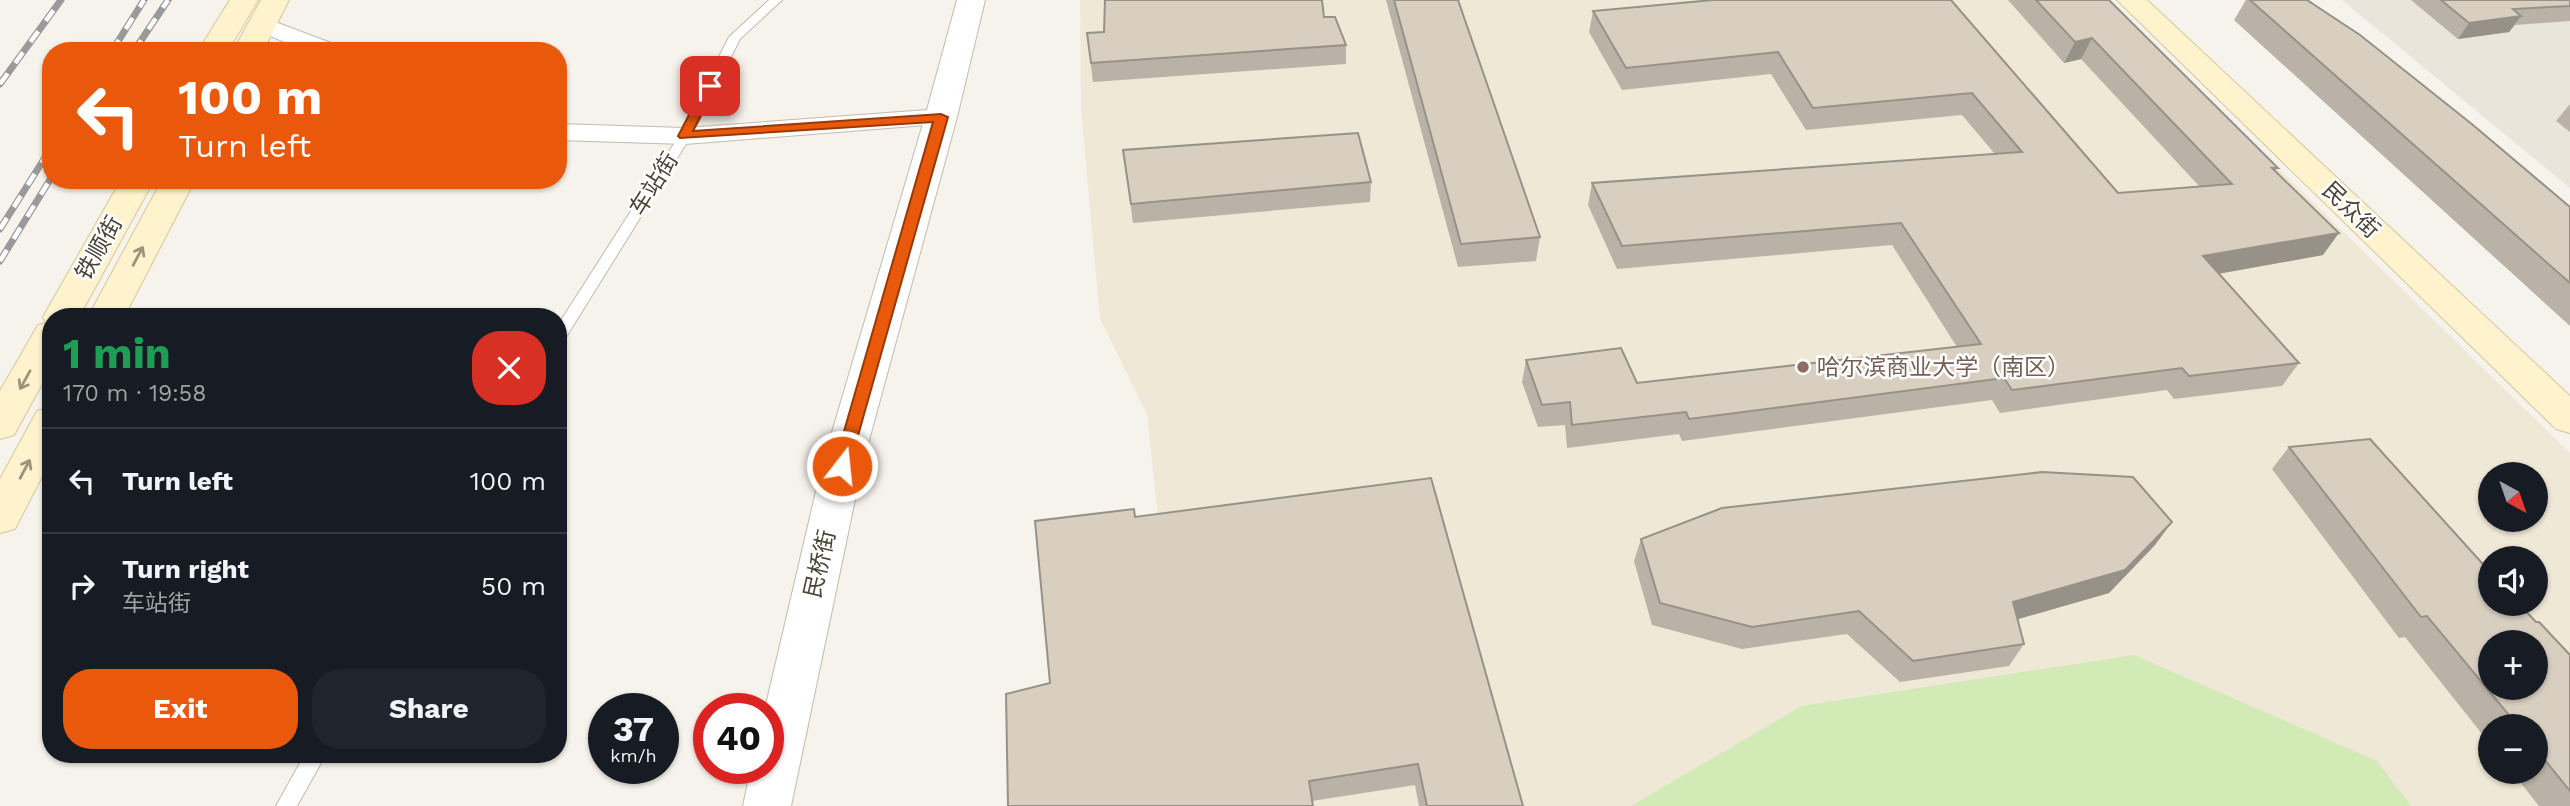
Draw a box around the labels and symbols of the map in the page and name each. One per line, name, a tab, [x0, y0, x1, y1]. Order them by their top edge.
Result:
pin	[680, 56, 740, 116]
street label: 车站街	[624, 148, 684, 220]
street label: 民众街	[2317, 176, 2385, 244]
street label: 铁顺街	[70, 211, 128, 285]
one-way arrow	[131, 247, 145, 267]
place label: 哈尔滨商业大学（南区）	[1817, 354, 2070, 381]
marker: 哈尔滨商业大学（南区）	[1795, 359, 1811, 375]
one-way arrow	[18, 369, 31, 390]
position arrow	[805, 429, 879, 503]
one-way arrow	[19, 459, 33, 480]
north arrow	[2478, 462, 2548, 532]
street label: 民桥街	[799, 527, 841, 601]
speed limit sign: 40	[693, 693, 784, 784]

